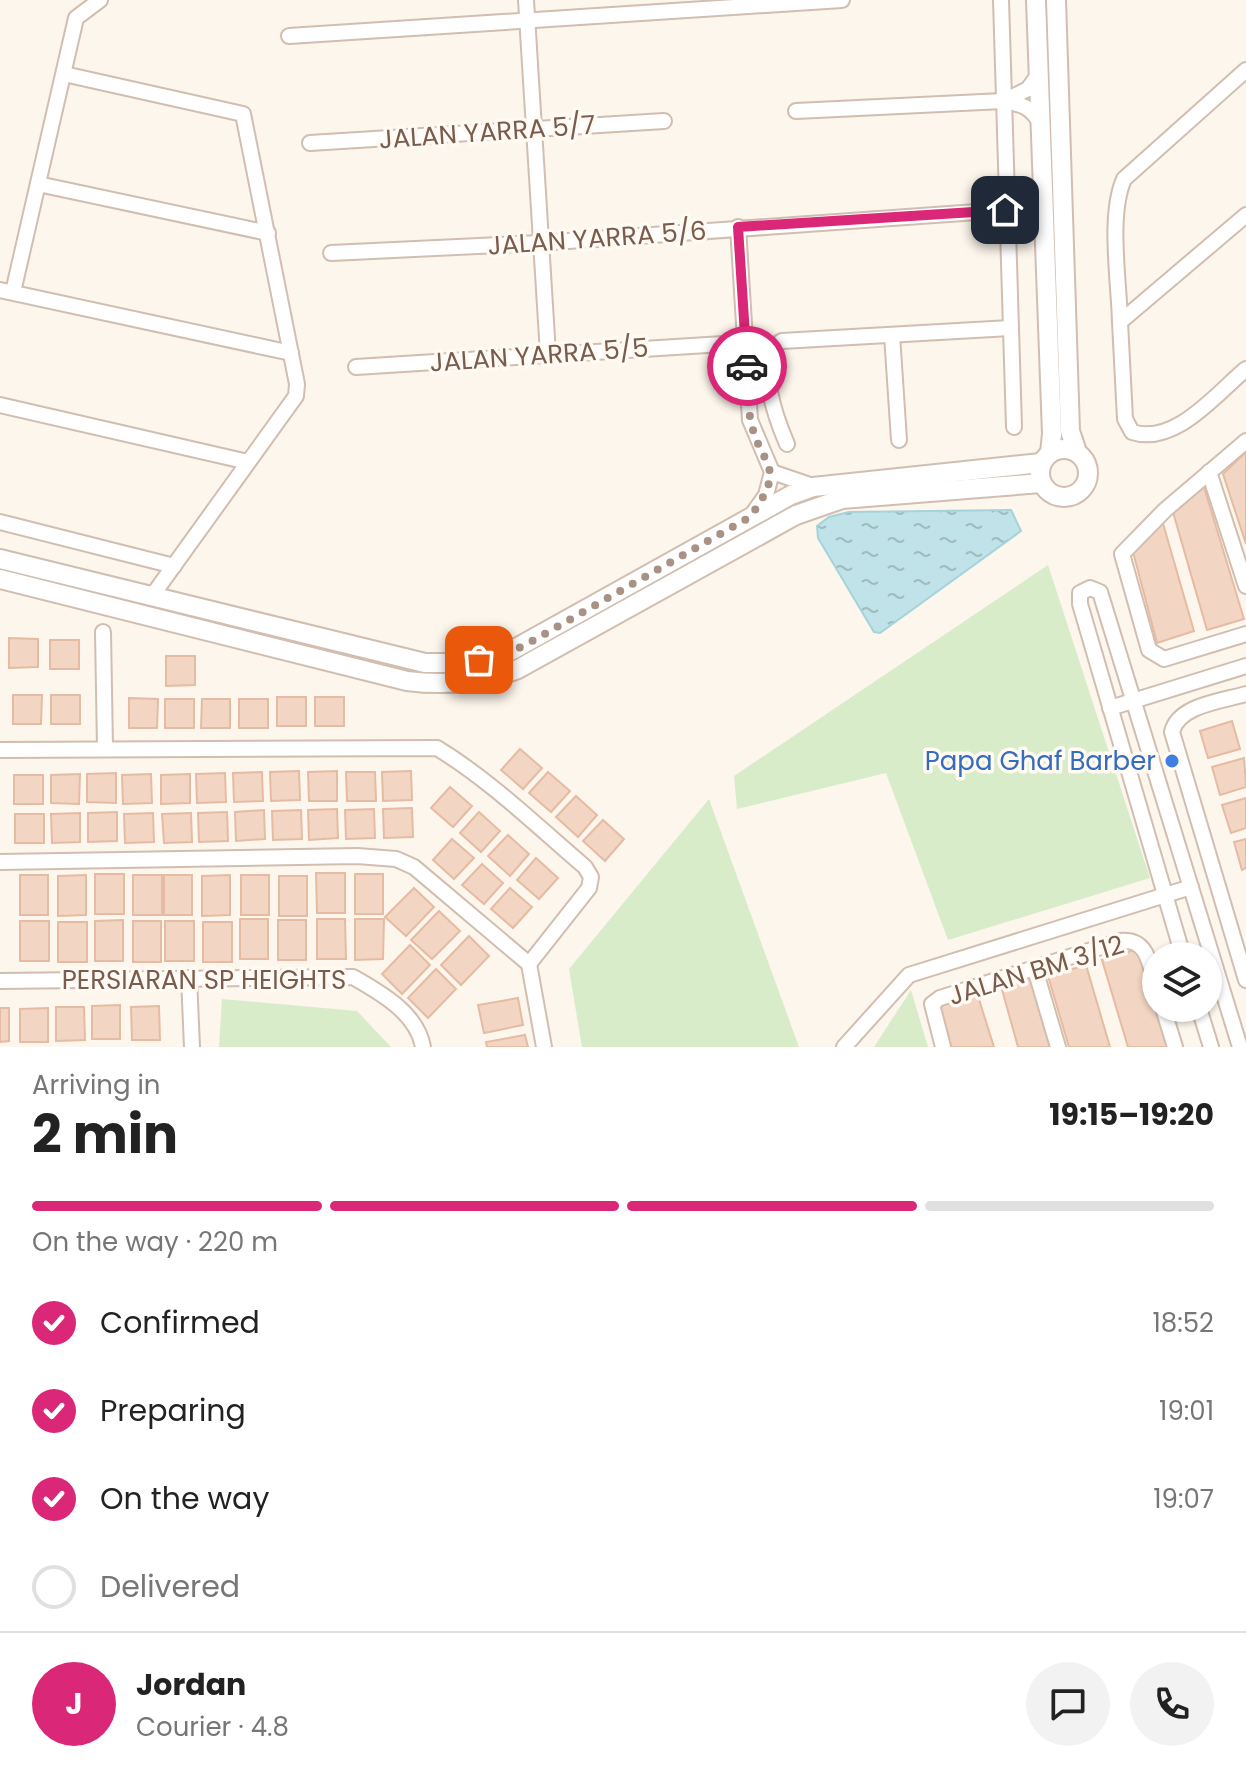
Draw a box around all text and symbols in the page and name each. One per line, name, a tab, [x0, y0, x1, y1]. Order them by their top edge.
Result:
street label: JALAN YARRA 5/7	[378, 106, 596, 158]
pin	[971, 176, 1039, 244]
icon: home	[983, 188, 1027, 232]
street label: JALAN YARRA 5/6	[486, 212, 708, 264]
courier	[707, 326, 787, 406]
street label: JALAN YARRA 5/5	[428, 329, 650, 381]
icon: car	[725, 344, 769, 388]
pin	[445, 626, 513, 694]
icon: bag	[457, 638, 501, 682]
place label: Papa Ghaf Barber	[925, 743, 1156, 779]
marker: Papa Ghaf Barber	[1163, 752, 1181, 770]
street label: JALAN BM 3/12	[944, 926, 1128, 1014]
map controls	[1142, 942, 1222, 1022]
button: layers	[1142, 942, 1222, 1022]
street label: PERSIARAN SP HEIGHTS	[62, 962, 346, 998]
text: Arriving in	[32, 1067, 161, 1103]
text: 19:15–19:20	[1049, 1093, 1214, 1136]
text: 2 min	[32, 1098, 178, 1171]
text: On the way · 220 m	[32, 1224, 278, 1260]
icon: check	[32, 1301, 76, 1345]
text: Confirmed	[100, 1301, 260, 1344]
text: 18:52	[1152, 1305, 1214, 1341]
icon: check	[32, 1389, 76, 1433]
text: Preparing	[100, 1389, 246, 1432]
text: 19:01	[1159, 1393, 1214, 1429]
icon: check	[32, 1477, 76, 1521]
text: On the way	[100, 1477, 269, 1520]
text: 19:07	[1153, 1481, 1214, 1517]
text: Delivered	[100, 1565, 240, 1608]
button: chat	[1026, 1662, 1110, 1746]
button: phone	[1130, 1662, 1214, 1746]
text: Jordan	[136, 1663, 246, 1706]
text: J	[65, 1682, 83, 1725]
text: Courier · 4.8	[136, 1709, 289, 1745]

